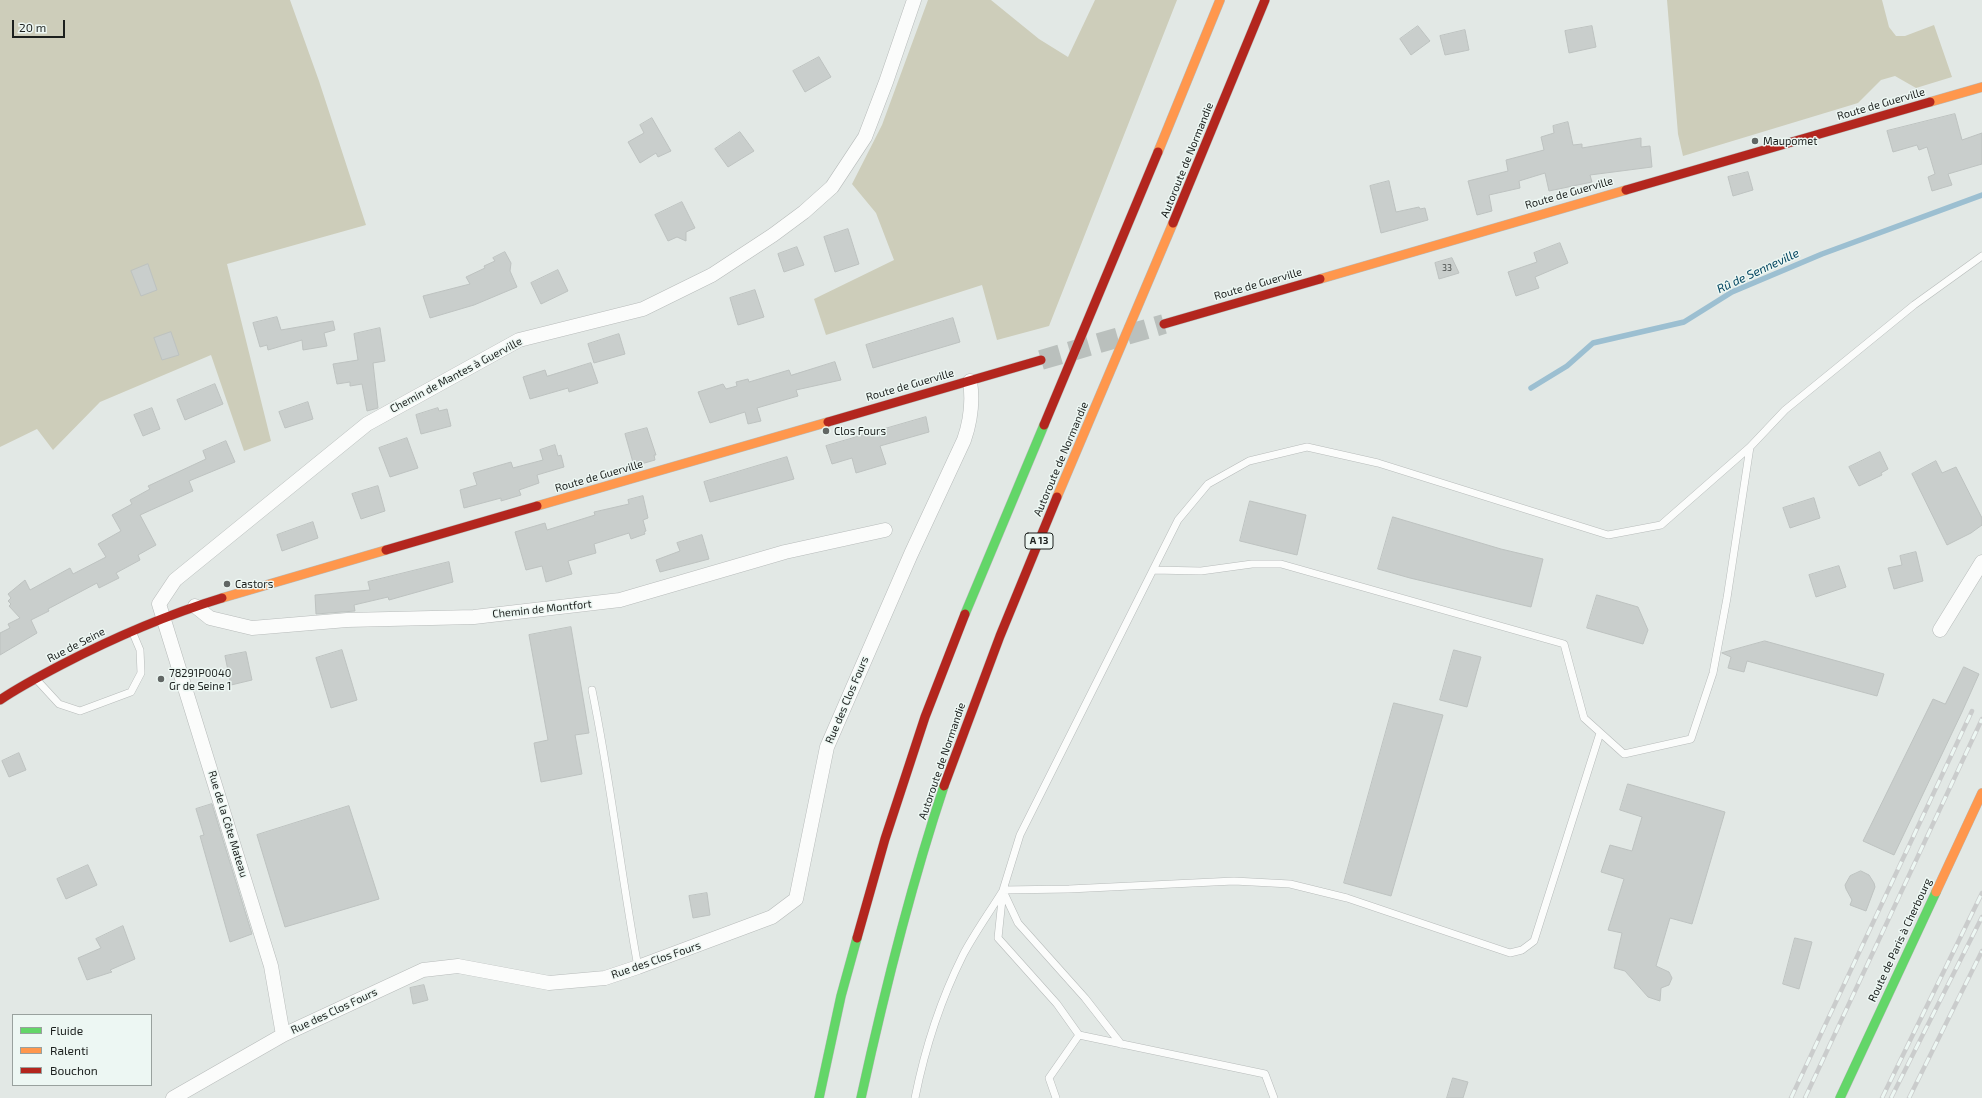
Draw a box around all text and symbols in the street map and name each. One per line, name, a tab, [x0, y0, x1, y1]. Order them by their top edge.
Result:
scale bar	[14, 12, 67, 38]
text: 20 m	[19, 20, 46, 34]
street label: Route de Guerville	[1835, 85, 1927, 123]
street label: Autoroute de Normandie	[1158, 101, 1216, 219]
place label: Maupomet	[1763, 134, 1817, 148]
marker: Maupomet	[1750, 136, 1760, 146]
street label: Route de Guerville	[1523, 174, 1615, 212]
water label: Rû de Senneville	[1715, 246, 1801, 296]
house number: 33	[1442, 263, 1452, 273]
street label: Route de Guerville	[1212, 265, 1304, 303]
street label: Chemin de Mantes à Guerville	[388, 335, 524, 415]
street label: Route de Guerville	[864, 366, 956, 404]
street label: Autoroute de Normandie	[1031, 400, 1091, 518]
place label: Clos Fours	[834, 424, 886, 438]
marker: Clos Fours	[821, 426, 831, 436]
street label: Route de Guerville	[553, 457, 645, 495]
road number: A 13	[1025, 533, 1053, 549]
place label: Castors	[235, 577, 273, 591]
marker: Castors	[222, 579, 232, 589]
street label: Chemin de Montfort	[492, 597, 592, 621]
street label: Rue de Seine	[45, 625, 107, 665]
street label: Rue des Clos Fours	[823, 654, 871, 746]
place label: 78291P0040 Gr de Seine 1	[169, 666, 231, 692]
marker: 78291P0040 Gr de Seine 1	[156, 674, 166, 684]
street label: Autoroute de Normandie	[916, 701, 968, 821]
street label: Rue de la Côte Mateau	[205, 769, 251, 879]
street label: Route de Paris à Cherbourg	[1866, 876, 1934, 1004]
street label: Rue des Clos Fours	[610, 938, 702, 982]
street label: Rue des Clos Fours	[289, 985, 379, 1037]
legend	[12, 1014, 152, 1086]
text: Fluide	[50, 1023, 83, 1037]
text: Ralenti	[50, 1043, 89, 1057]
text: Bouchon	[50, 1063, 98, 1077]

